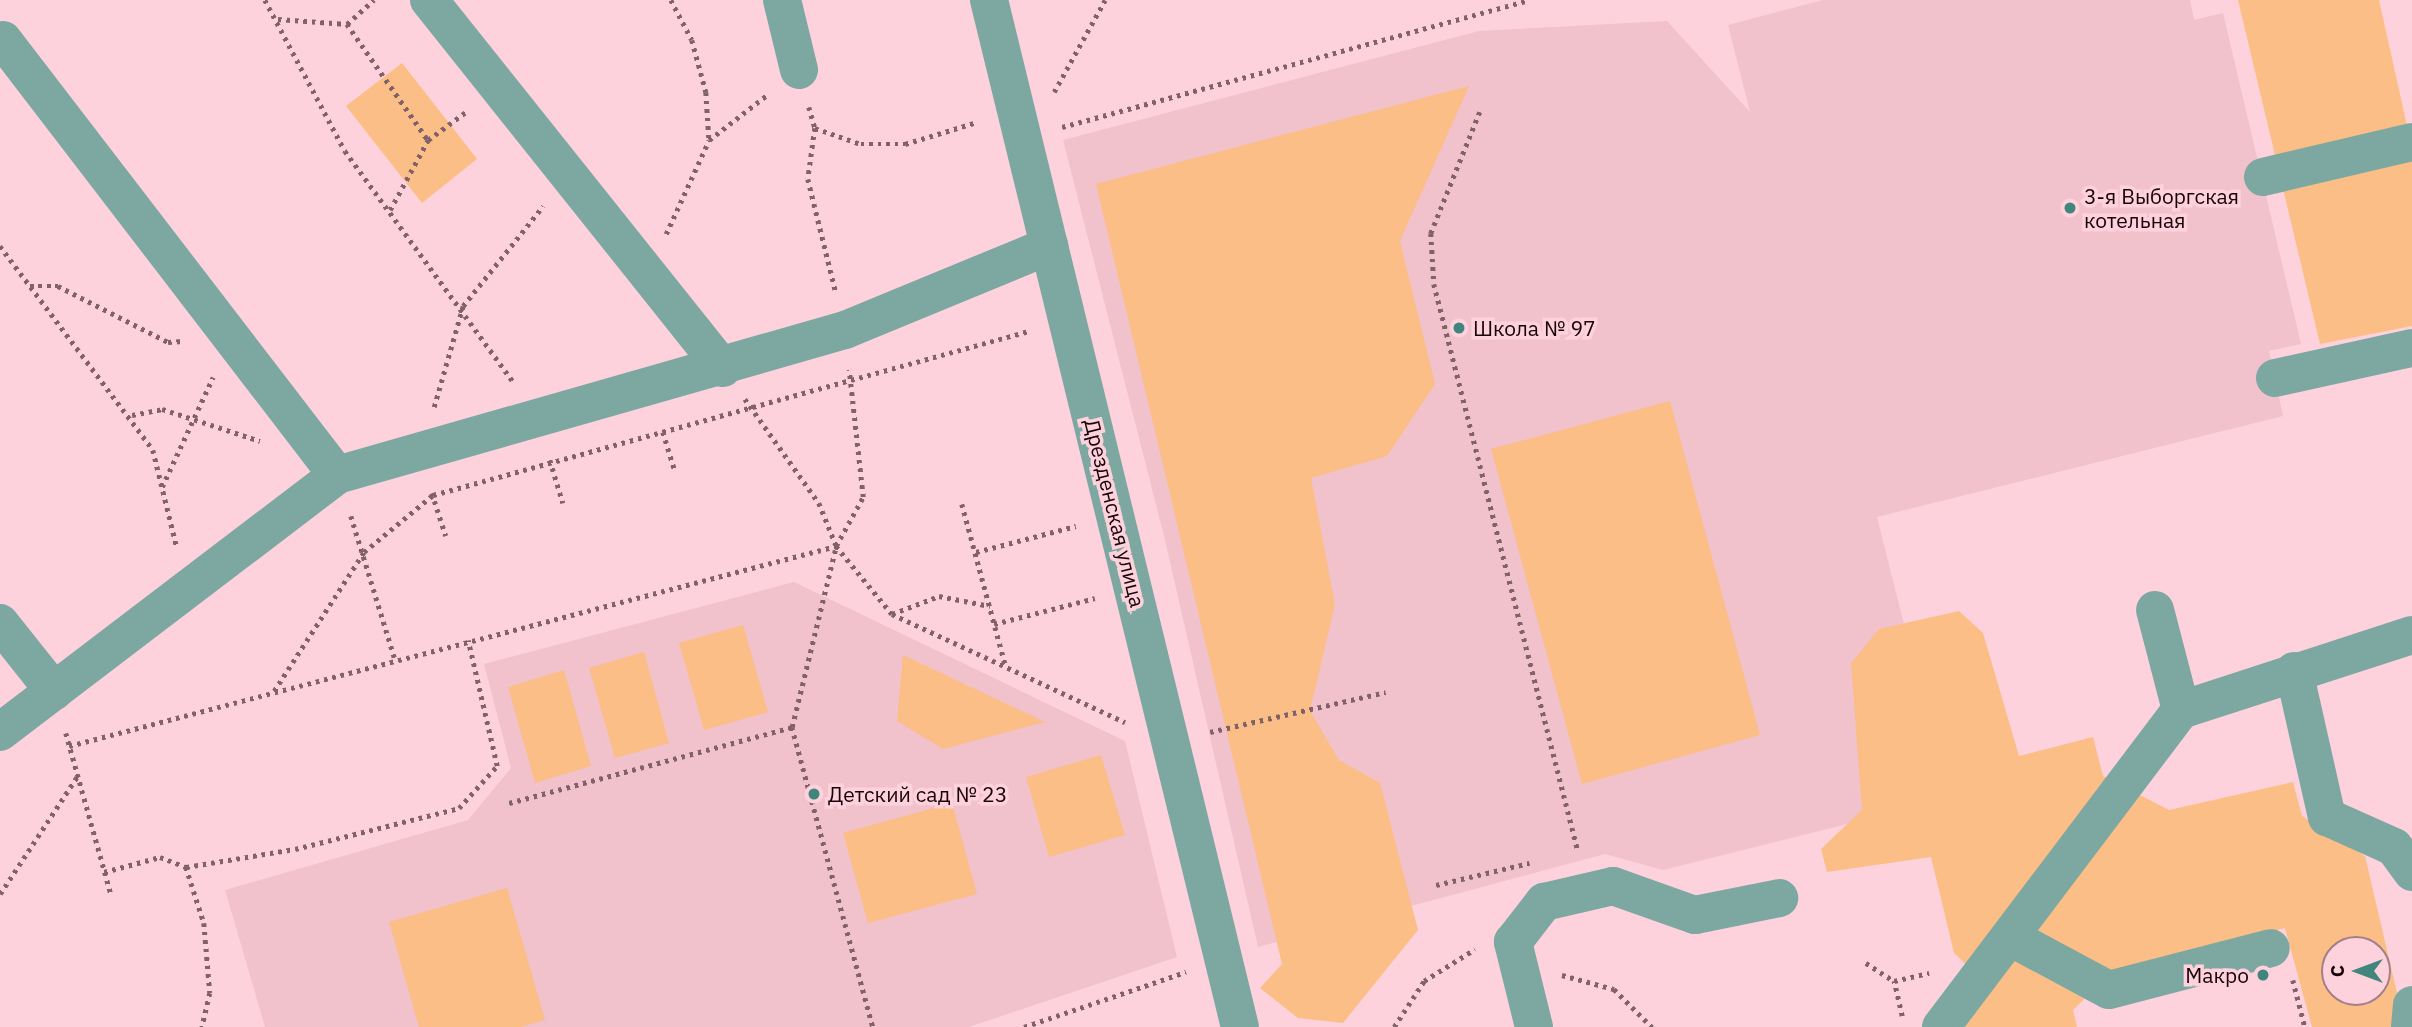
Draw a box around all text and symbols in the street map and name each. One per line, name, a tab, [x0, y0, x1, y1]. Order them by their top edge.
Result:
place label: 3-я Выборгская котельная	[2084, 183, 2239, 233]
marker: 3-я Выборгская котельная	[2062, 200, 2078, 216]
place label: Школа № 97	[1473, 315, 1596, 341]
marker: Школа № 97	[1451, 320, 1467, 336]
street label: Дрезденская улица	[1079, 416, 1151, 610]
place label: Детский сад № 23	[828, 781, 1007, 807]
marker: Детский сад № 23	[806, 786, 822, 802]
north arrow	[2321, 936, 2391, 1006]
place label: Макро	[2185, 962, 2249, 988]
text: С	[2325, 965, 2349, 977]
marker: Макро	[2255, 967, 2271, 983]

